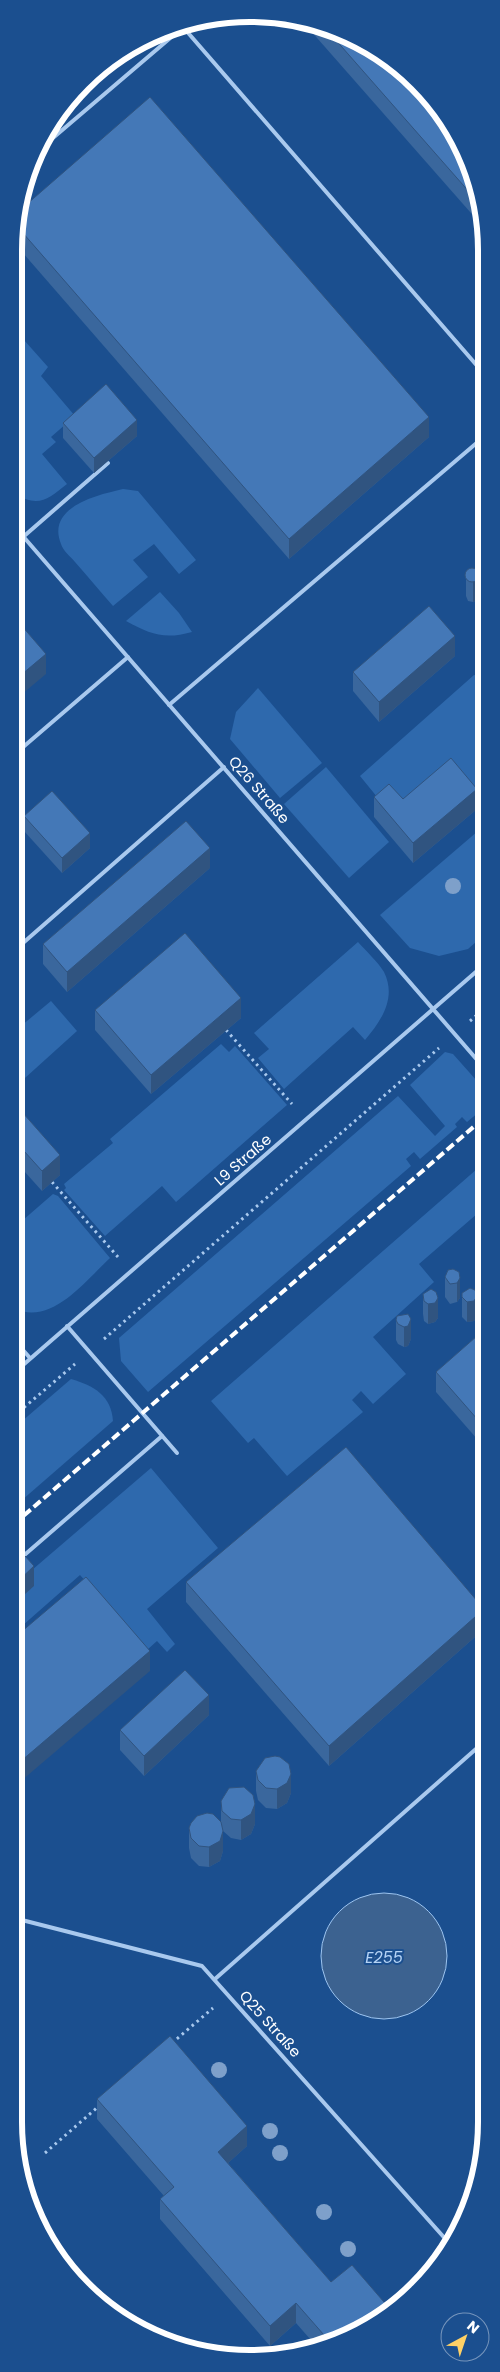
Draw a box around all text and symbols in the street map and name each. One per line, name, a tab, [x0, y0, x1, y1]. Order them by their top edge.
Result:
street label: Q26 Straße	[224, 751, 295, 828]
street label: L9 Straße	[210, 1129, 276, 1190]
water label: E255	[365, 1946, 403, 1969]
street label: Q25 Straße	[235, 1986, 306, 2062]
north arrow	[440, 2312, 490, 2362]
text: N	[463, 2316, 484, 2338]

